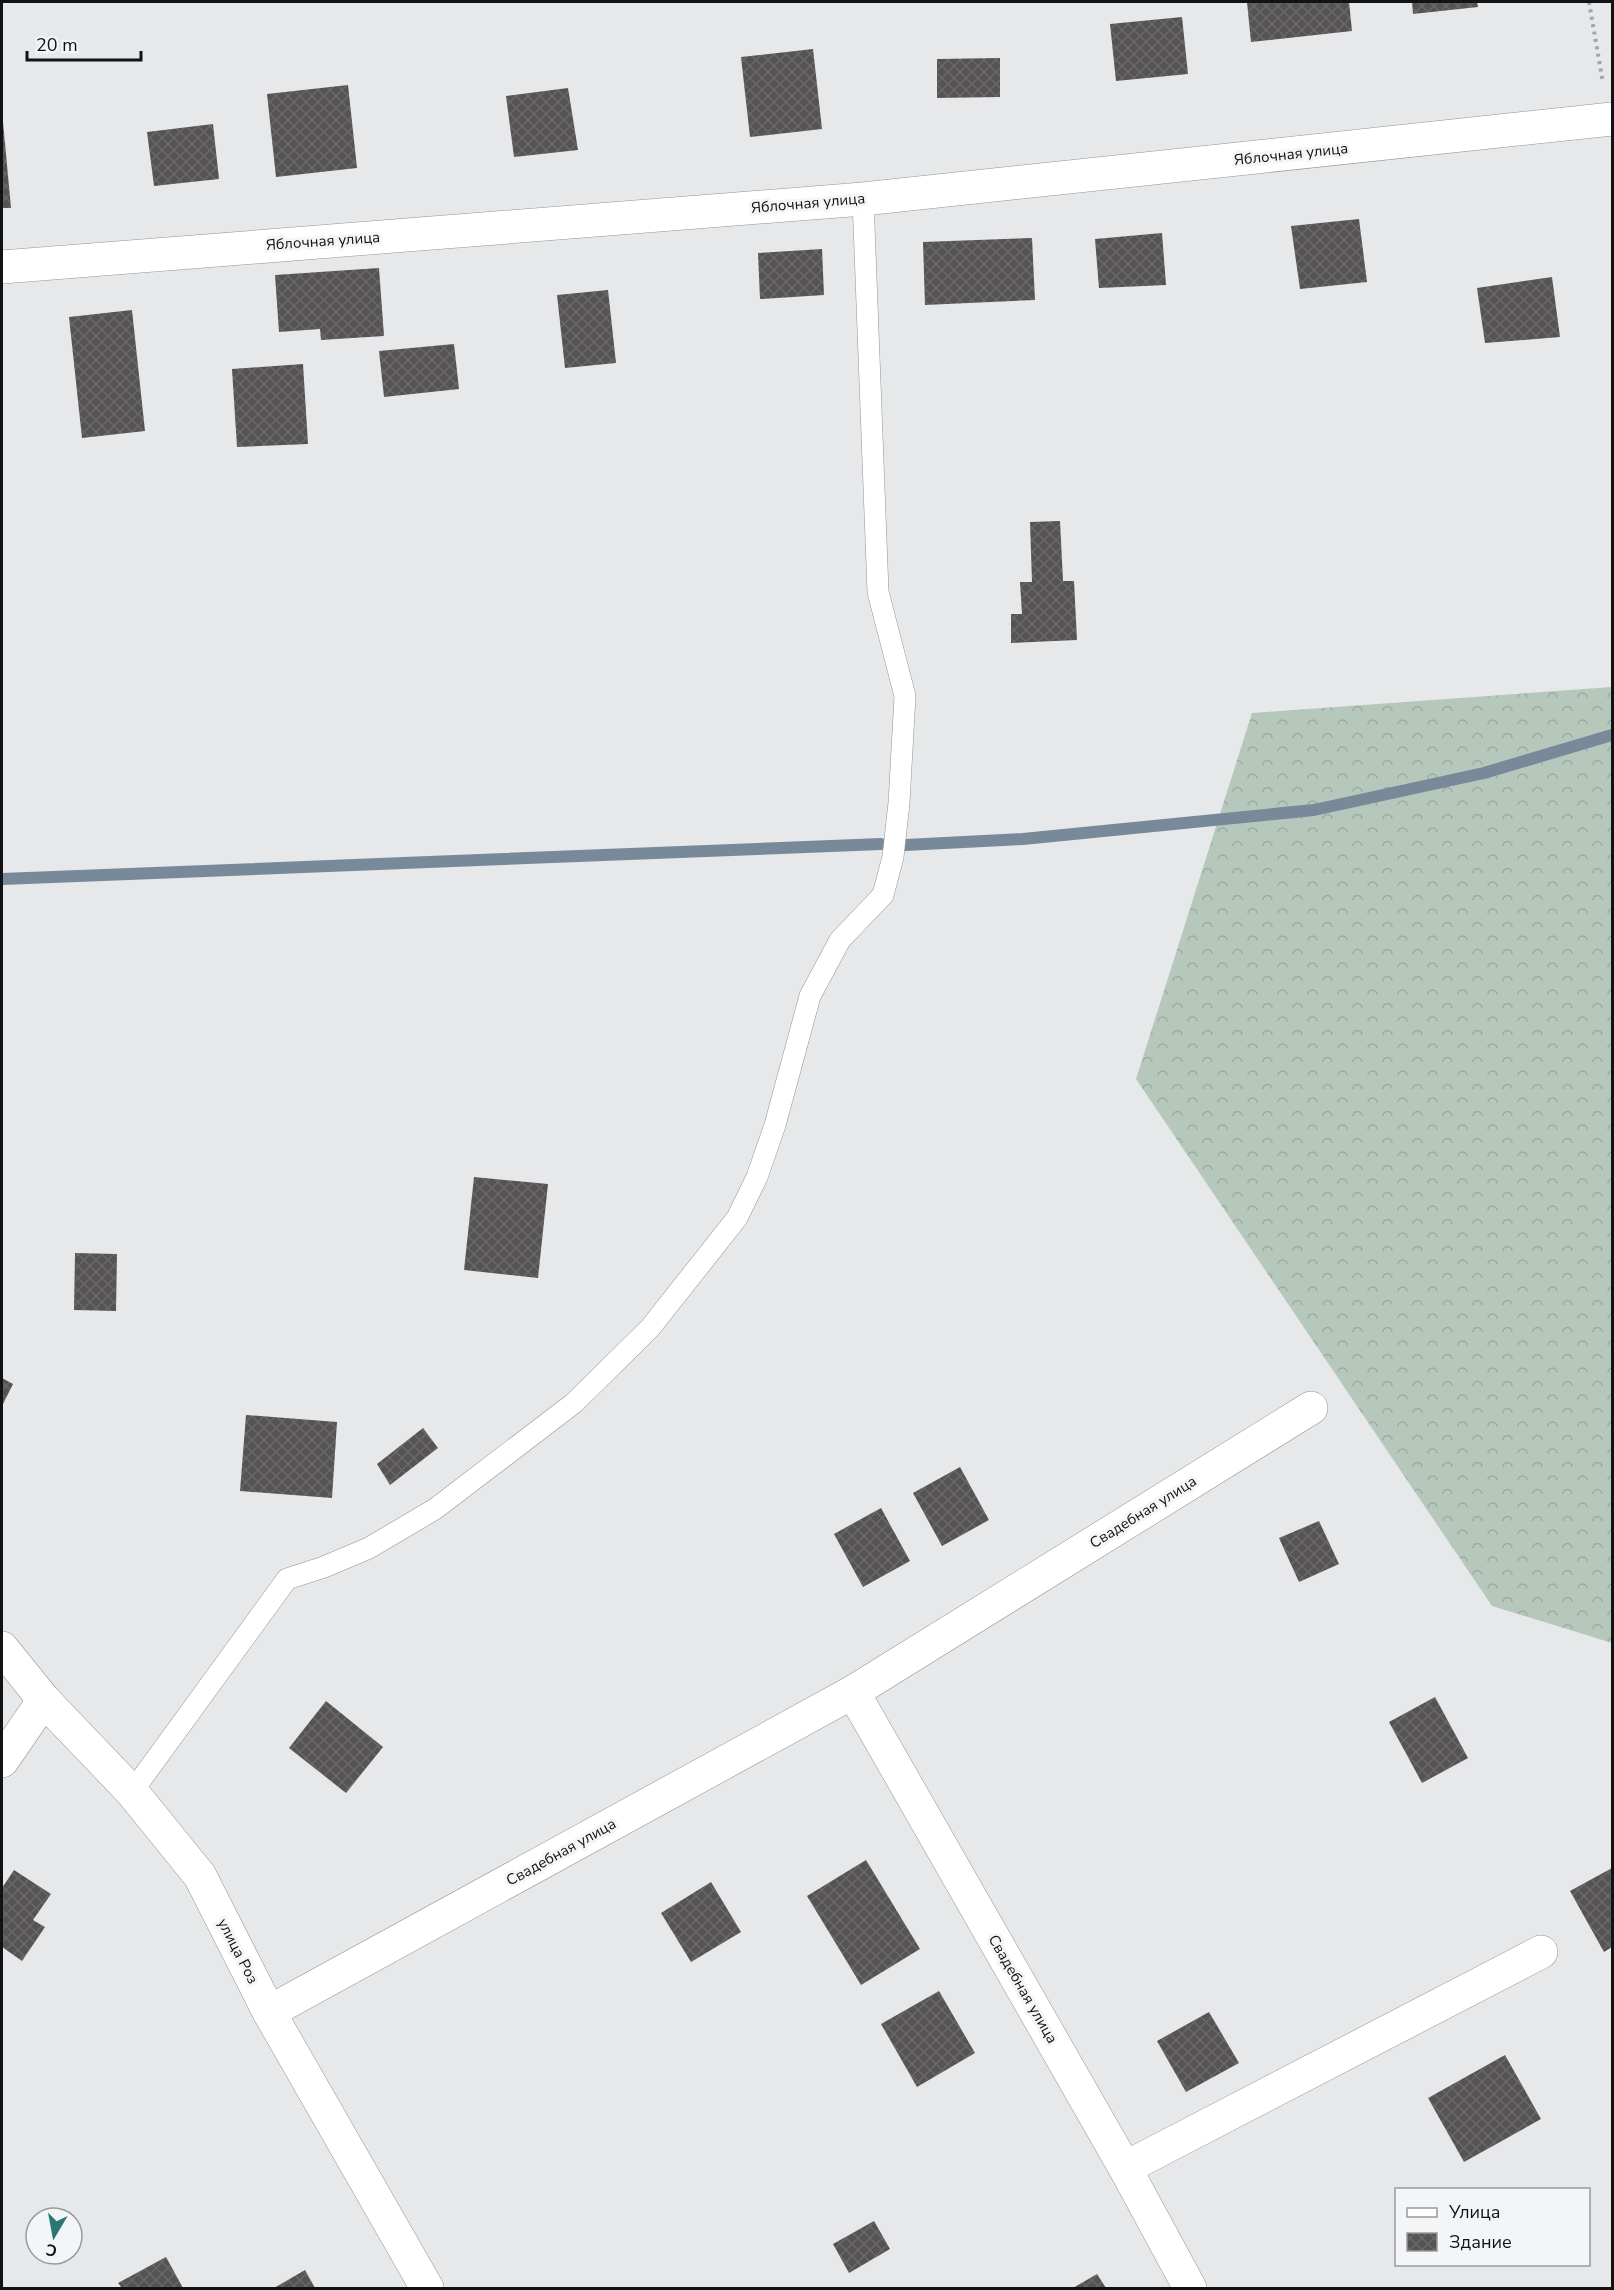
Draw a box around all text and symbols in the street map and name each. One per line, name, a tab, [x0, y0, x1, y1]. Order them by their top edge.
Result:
scale bar	[27, 24, 141, 62]
text: 20 m	[36, 33, 78, 57]
street label: Яблочная улица	[1233, 138, 1349, 170]
street label: Яблочная улица	[750, 188, 866, 218]
street label: Яблочная улица	[265, 227, 381, 255]
street label: Свадебная улица	[1086, 1471, 1200, 1553]
street label: Свадебная улица	[503, 1814, 619, 1890]
street label: улица Роз	[213, 1915, 263, 1987]
street label: Свадебная улица	[984, 1931, 1062, 2047]
legend	[1395, 2188, 1590, 2266]
text: Улица	[1448, 2200, 1500, 2224]
north arrow	[24, 2206, 84, 2266]
text: Здание	[1449, 2230, 1512, 2254]
text: С	[44, 2238, 59, 2262]

